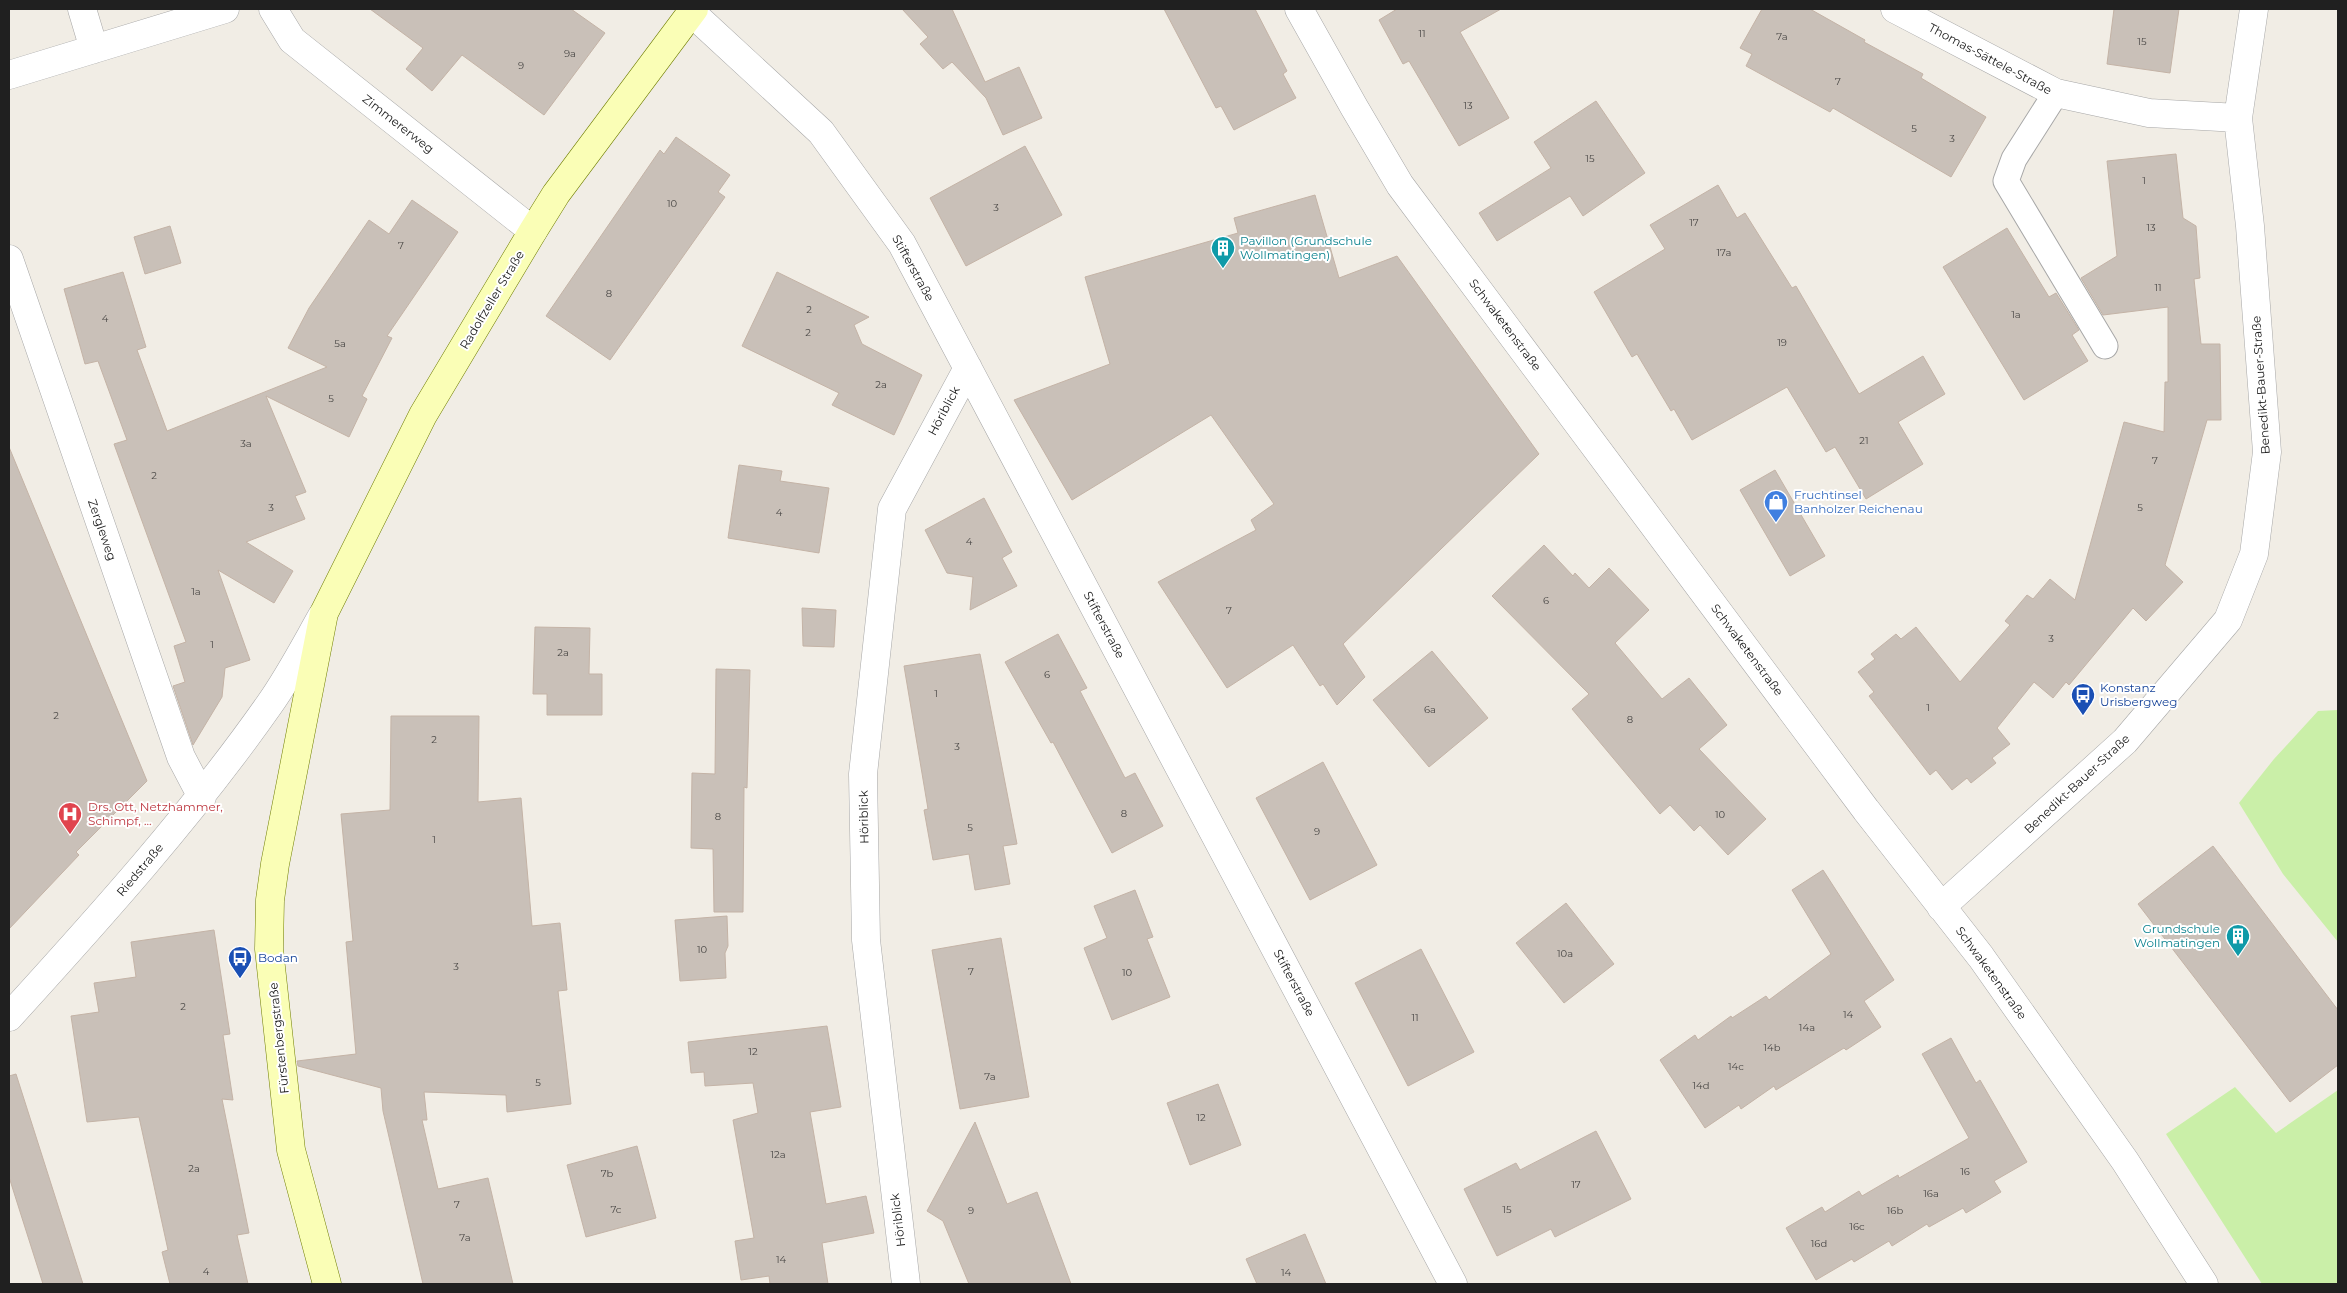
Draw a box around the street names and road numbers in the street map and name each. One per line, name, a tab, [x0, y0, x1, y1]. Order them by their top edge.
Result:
street label: Thomas-Sättele-Straße	[1926, 20, 2054, 97]
street label: Zimmererweg	[360, 91, 437, 156]
street label: Stifterstraße	[889, 232, 938, 304]
street label: Radolfzeller Straße	[456, 248, 527, 352]
street label: Schwaketenstraße	[1466, 276, 1545, 374]
street label: Benedikt-Bauer-Straße	[2248, 315, 2273, 455]
street label: Höriblick	[924, 383, 963, 438]
street label: Zergleweg	[85, 497, 120, 563]
street label: Stifterstraße	[1081, 589, 1128, 661]
street label: Schwaketenstraße	[1708, 601, 1787, 699]
street label: Benedikt-Bauer-Straße	[2021, 731, 2133, 837]
street label: Höriblick	[856, 789, 871, 844]
street label: Riedstraße	[113, 840, 166, 899]
street label: Schwaketenstraße	[1953, 923, 2030, 1022]
street label: Stifterstraße	[1271, 947, 1318, 1019]
street label: Fürstenbergstraße	[265, 982, 292, 1094]
street label: Höriblick	[887, 1192, 908, 1248]

